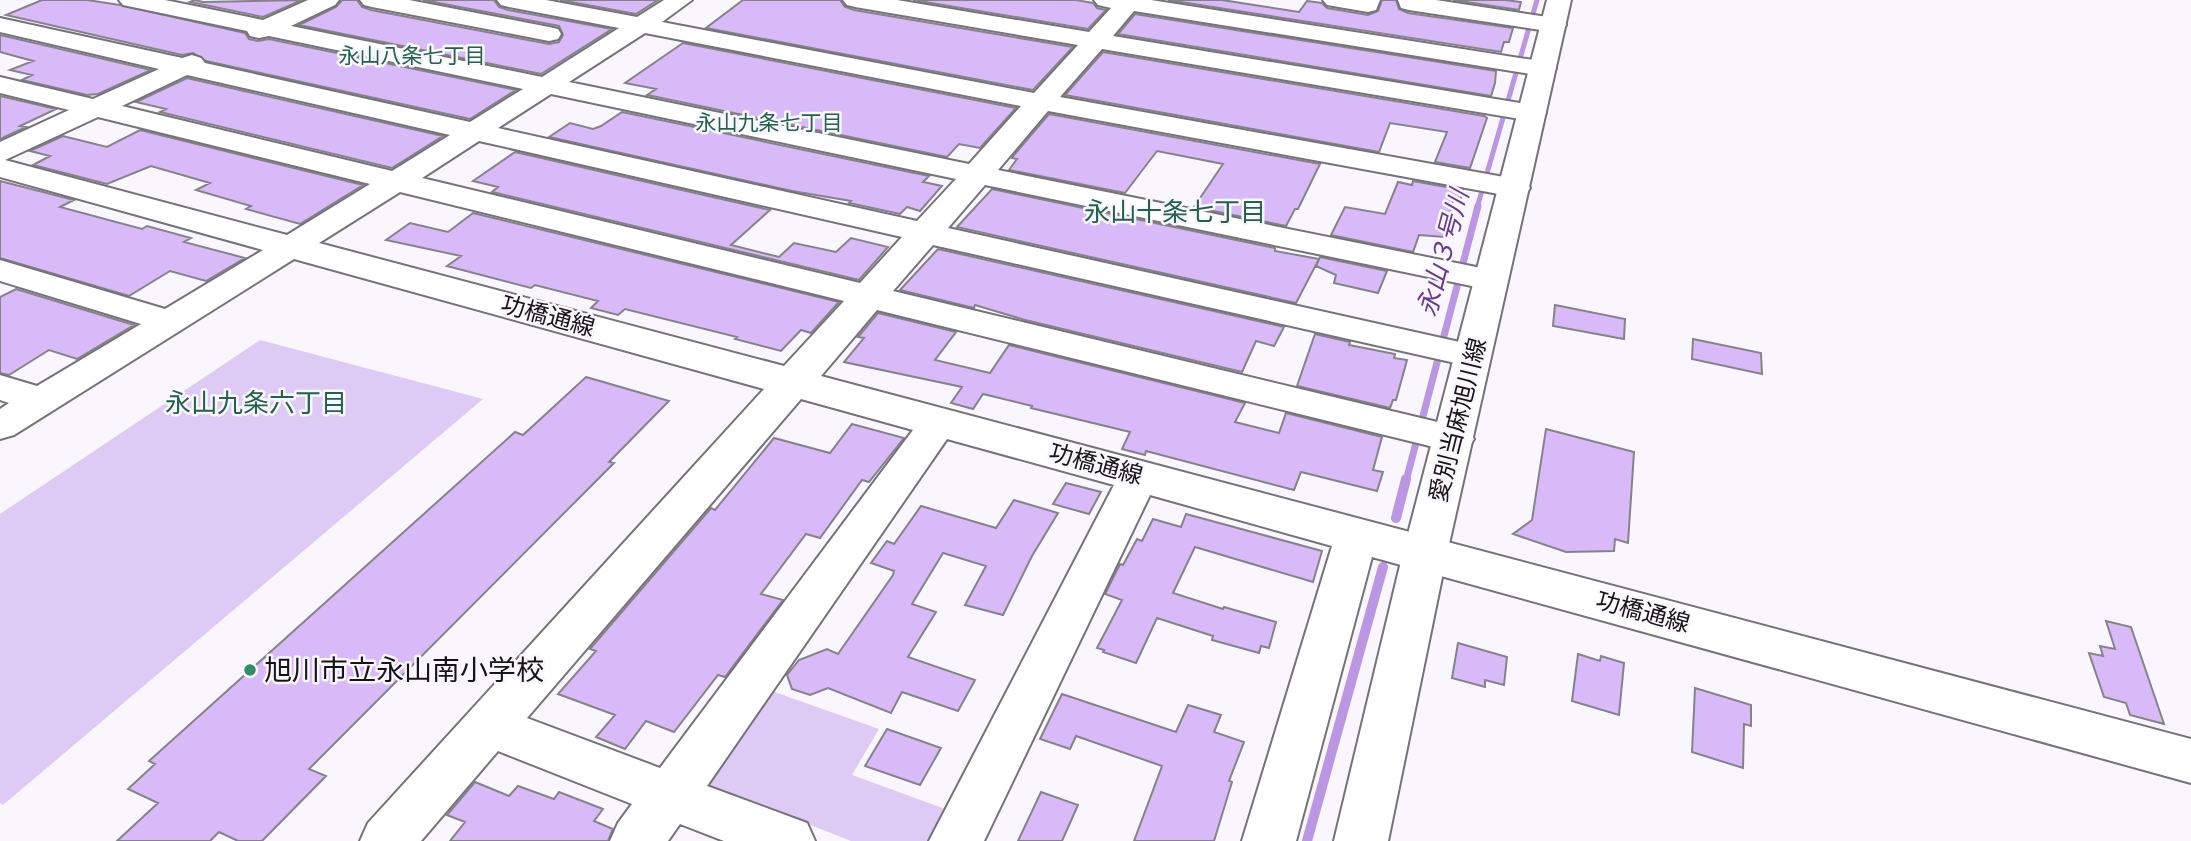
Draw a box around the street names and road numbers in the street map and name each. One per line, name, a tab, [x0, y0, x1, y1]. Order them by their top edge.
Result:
street label: 功橋通線	[498, 290, 598, 342]
street label: 愛別当麻旭川線	[1424, 335, 1492, 505]
street label: 功橋通線	[1046, 438, 1146, 490]
street label: 功橋通線	[1593, 586, 1693, 638]

